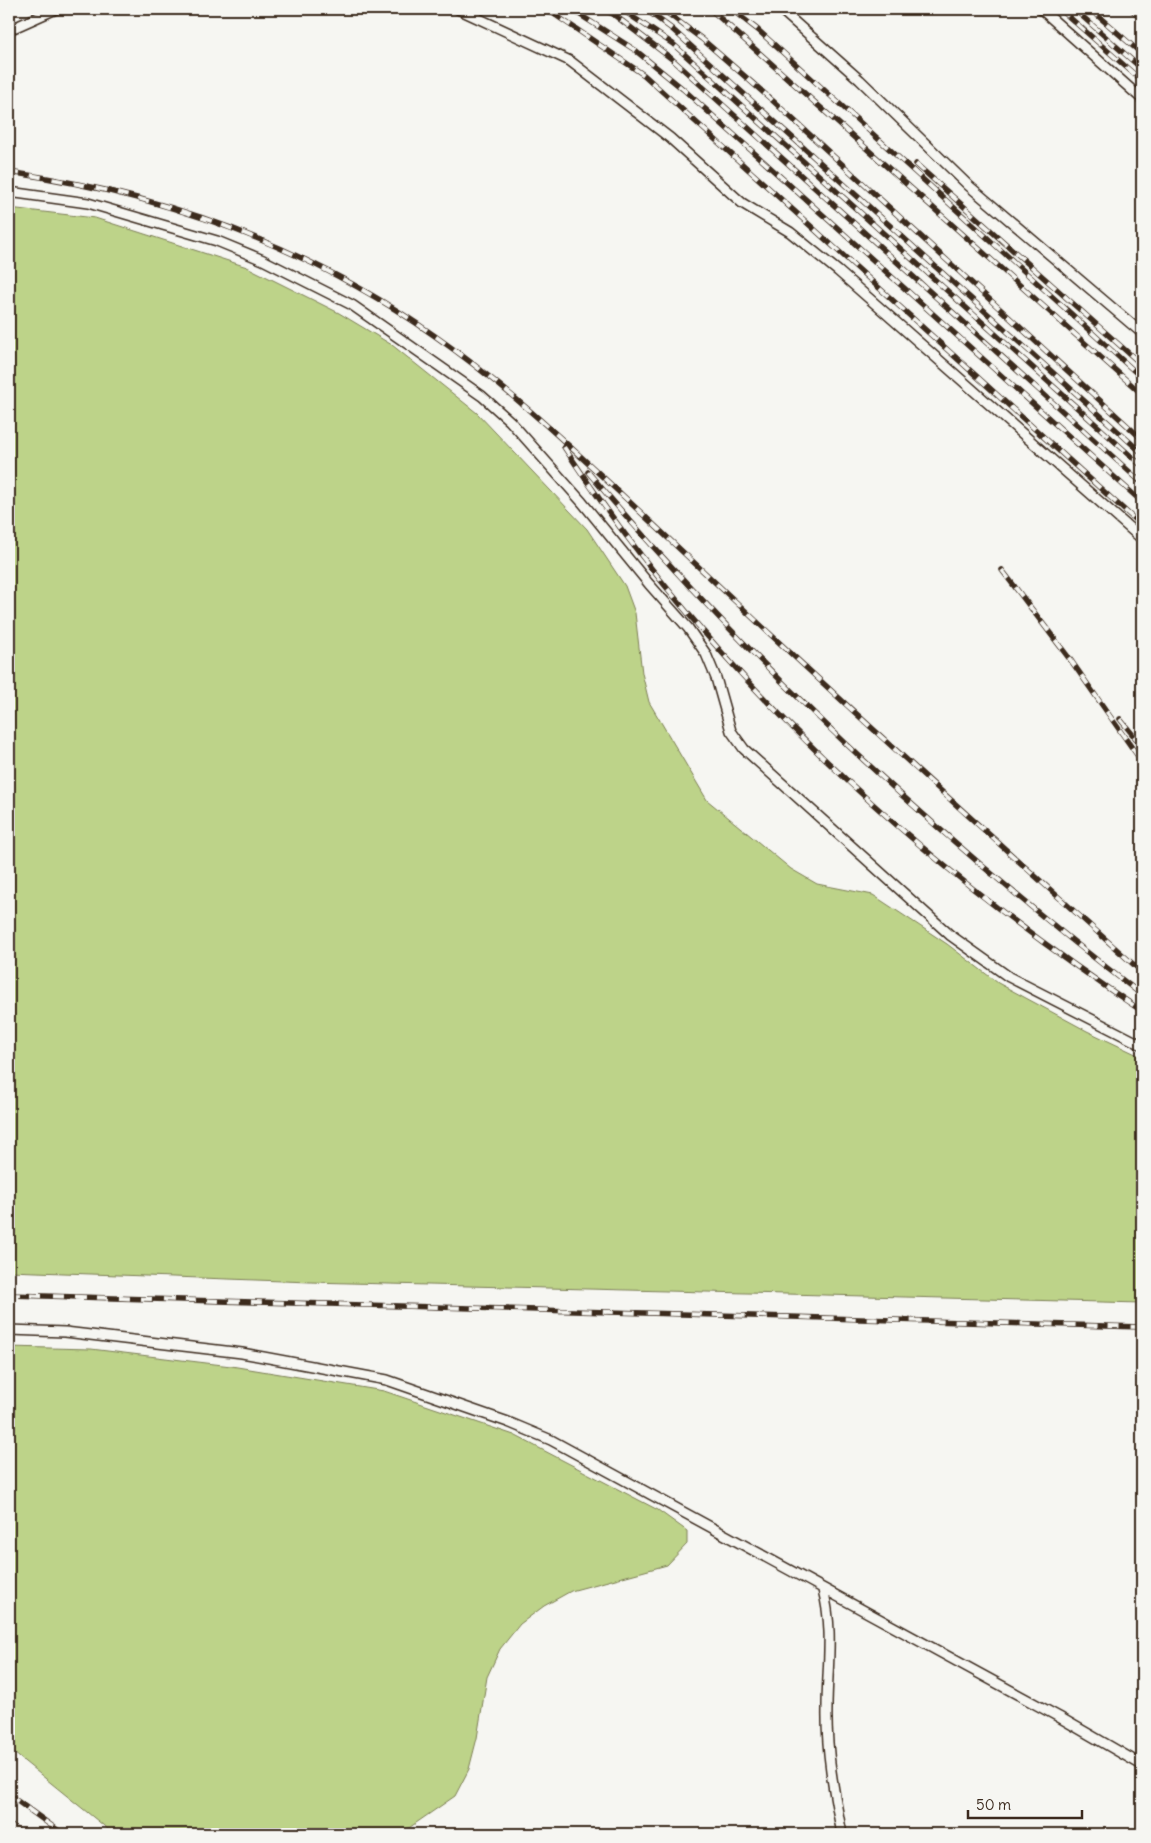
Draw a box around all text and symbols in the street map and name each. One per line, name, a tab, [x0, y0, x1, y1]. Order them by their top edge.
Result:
scale bar	[968, 1788, 1082, 1820]
text: 50 m	[976, 1795, 1011, 1814]

